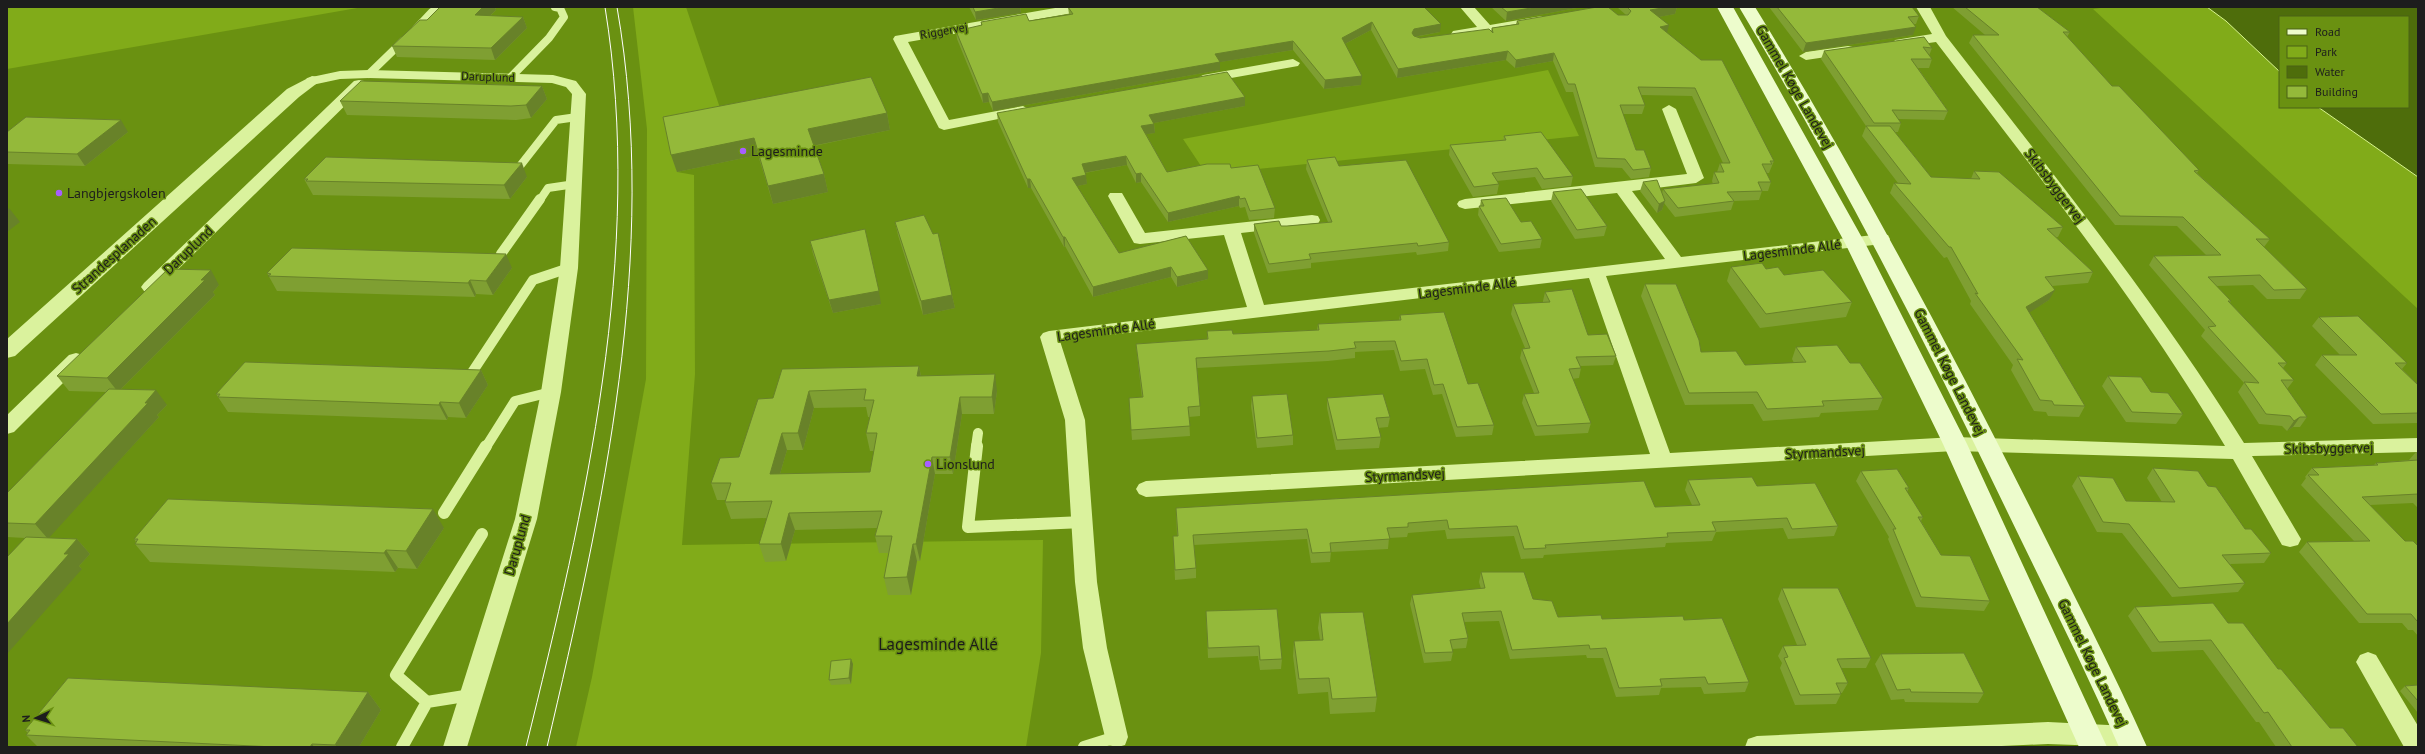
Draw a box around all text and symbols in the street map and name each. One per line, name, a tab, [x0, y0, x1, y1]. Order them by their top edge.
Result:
legend	[2279, 16, 2409, 108]
street label: Riggervej	[919, 19, 969, 42]
street label: Gammel Køge Landevej	[1752, 22, 1838, 152]
text: Road	[2315, 24, 2340, 39]
text: Park	[2315, 44, 2337, 59]
text: Water	[2315, 64, 2345, 79]
street label: Daruplund	[461, 68, 515, 85]
text: Building	[2315, 84, 2358, 99]
place label: Lagesminde	[751, 142, 823, 160]
street label: Skibsbyggervej	[2021, 145, 2089, 227]
marker: Lagesminde	[738, 146, 748, 156]
place label: Langbjergskolen	[67, 184, 166, 202]
marker: Langbjergskolen	[54, 188, 64, 198]
street label: Strandesplanaden	[68, 212, 160, 298]
street label: Daruplund	[159, 222, 217, 278]
street label: Lagesminde Allé	[1742, 235, 1842, 265]
street label: Lagesminde Allé	[1417, 273, 1517, 303]
street label: Gammel Køge Landevej	[1910, 305, 1990, 439]
street label: Lagesminde Allé	[1056, 314, 1156, 346]
street label: Skibsbyggervej	[2284, 438, 2374, 458]
street label: Styrmandsvej	[1784, 441, 1866, 463]
place label: Lionslund	[936, 455, 995, 473]
marker: Lionslund	[923, 459, 933, 469]
street label: Styrmandsvej	[1364, 464, 1446, 486]
street label: Daruplund	[500, 512, 534, 578]
street label: Gammel Køge Landevej	[2054, 596, 2132, 730]
park label: Lagesminde Allé	[878, 633, 998, 655]
north arrow	[16, 698, 56, 738]
text: N	[19, 715, 33, 723]

